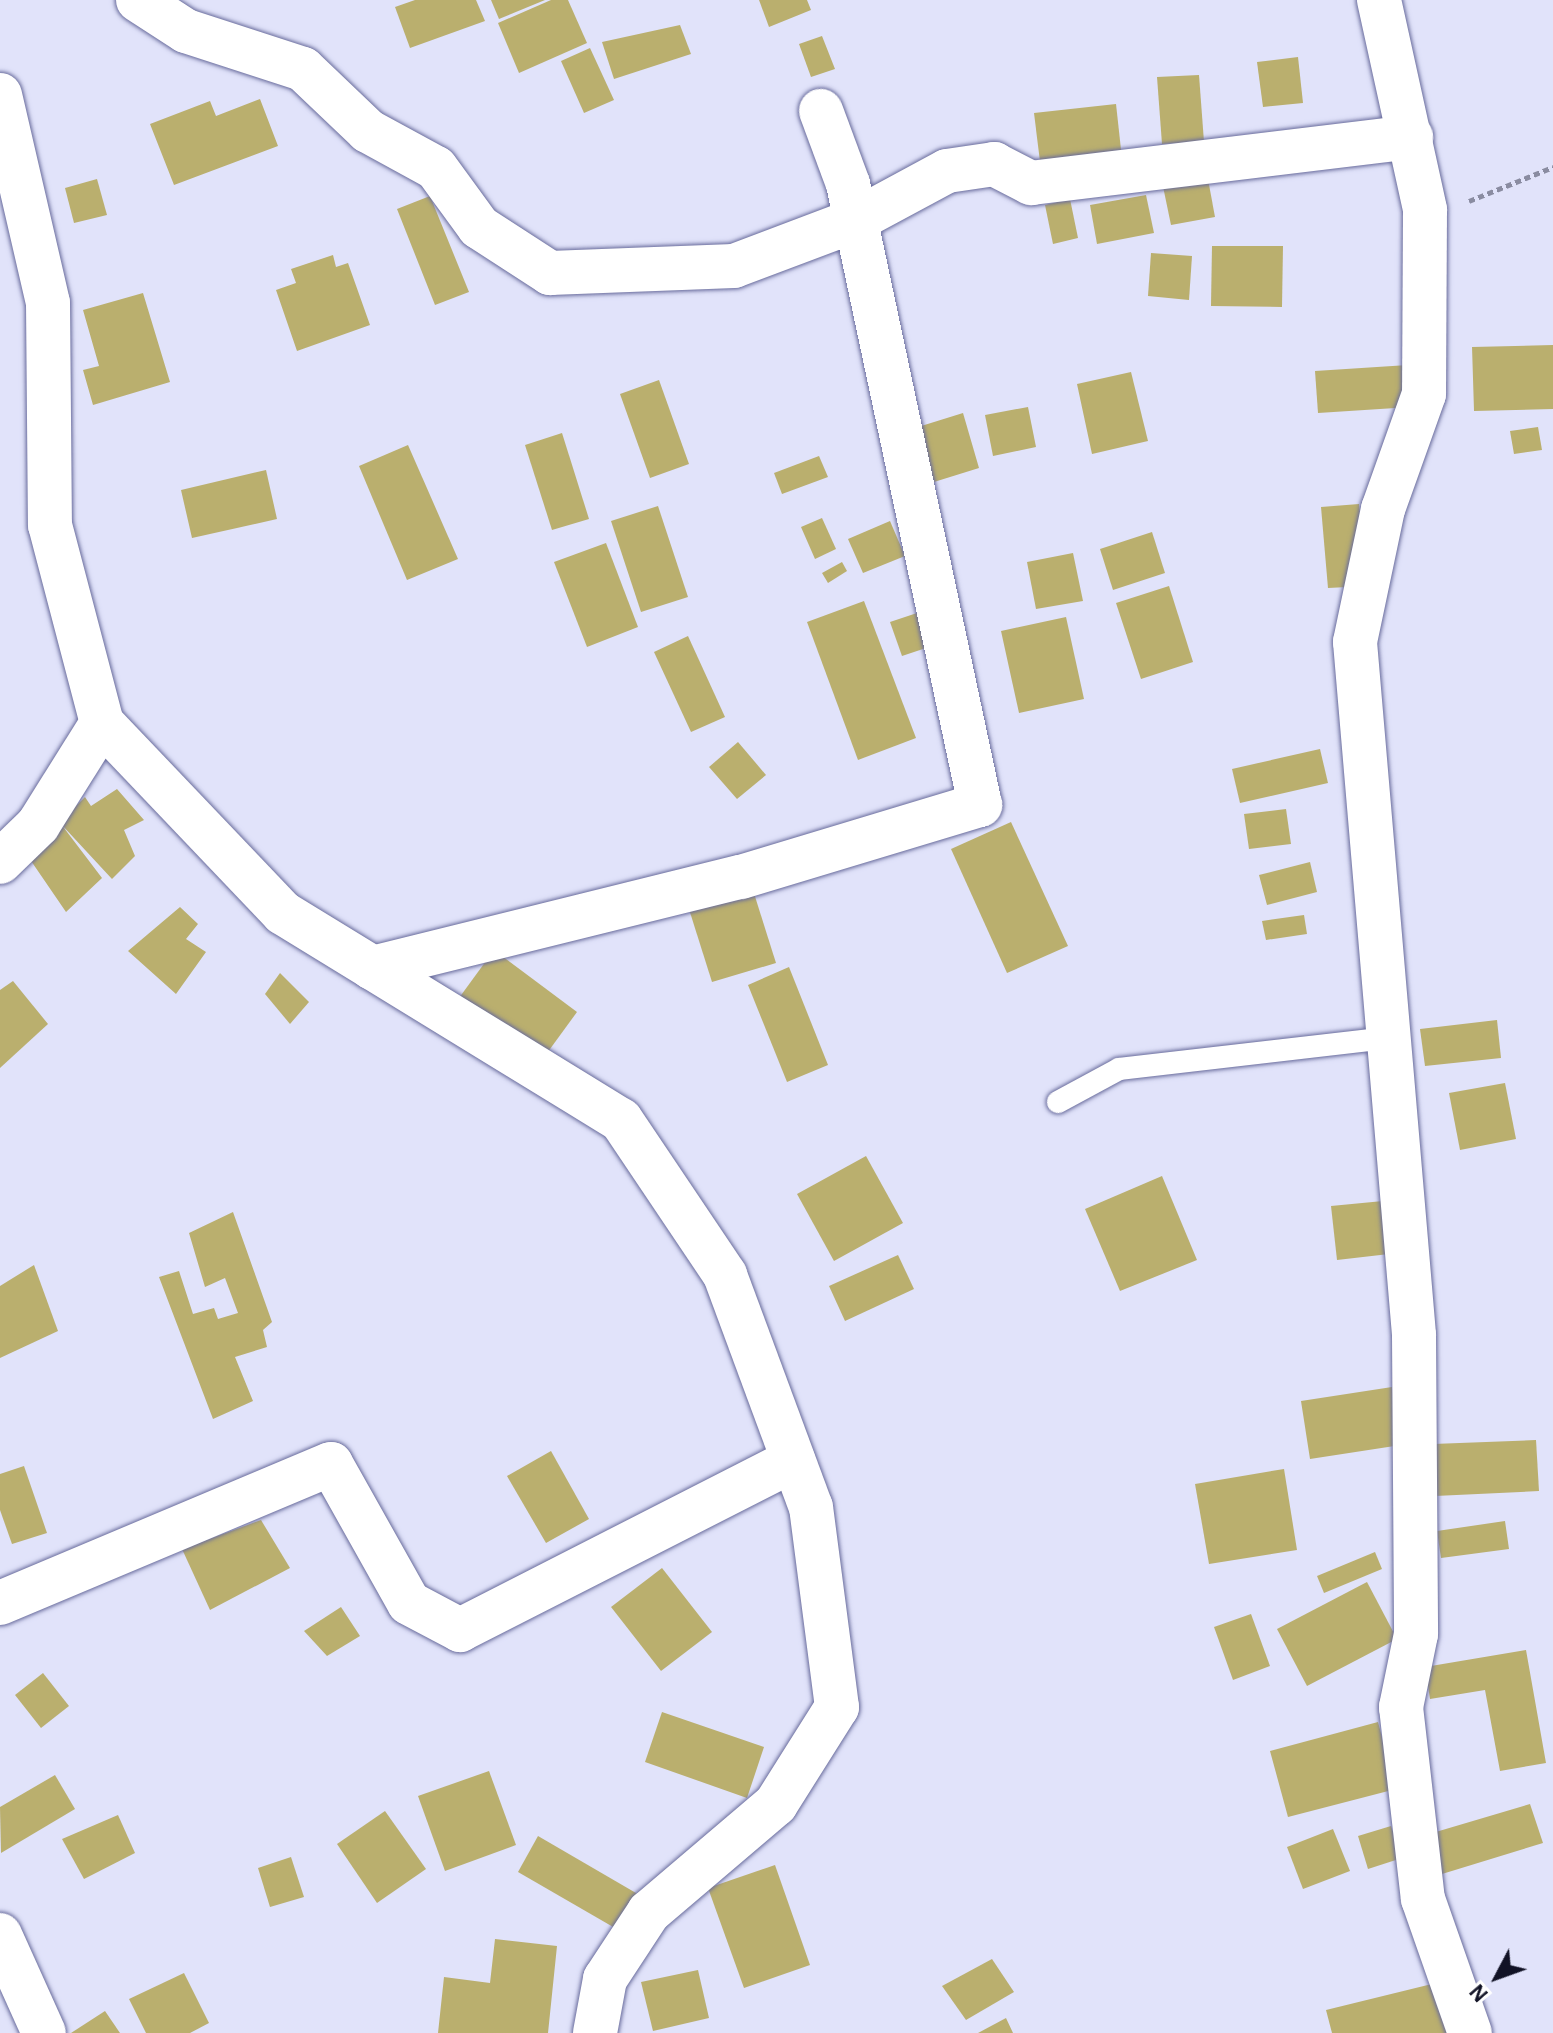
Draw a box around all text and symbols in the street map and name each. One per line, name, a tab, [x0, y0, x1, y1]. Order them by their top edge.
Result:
north arrow	[1457, 1937, 1537, 2017]
text: N	[1466, 1980, 1492, 2006]

